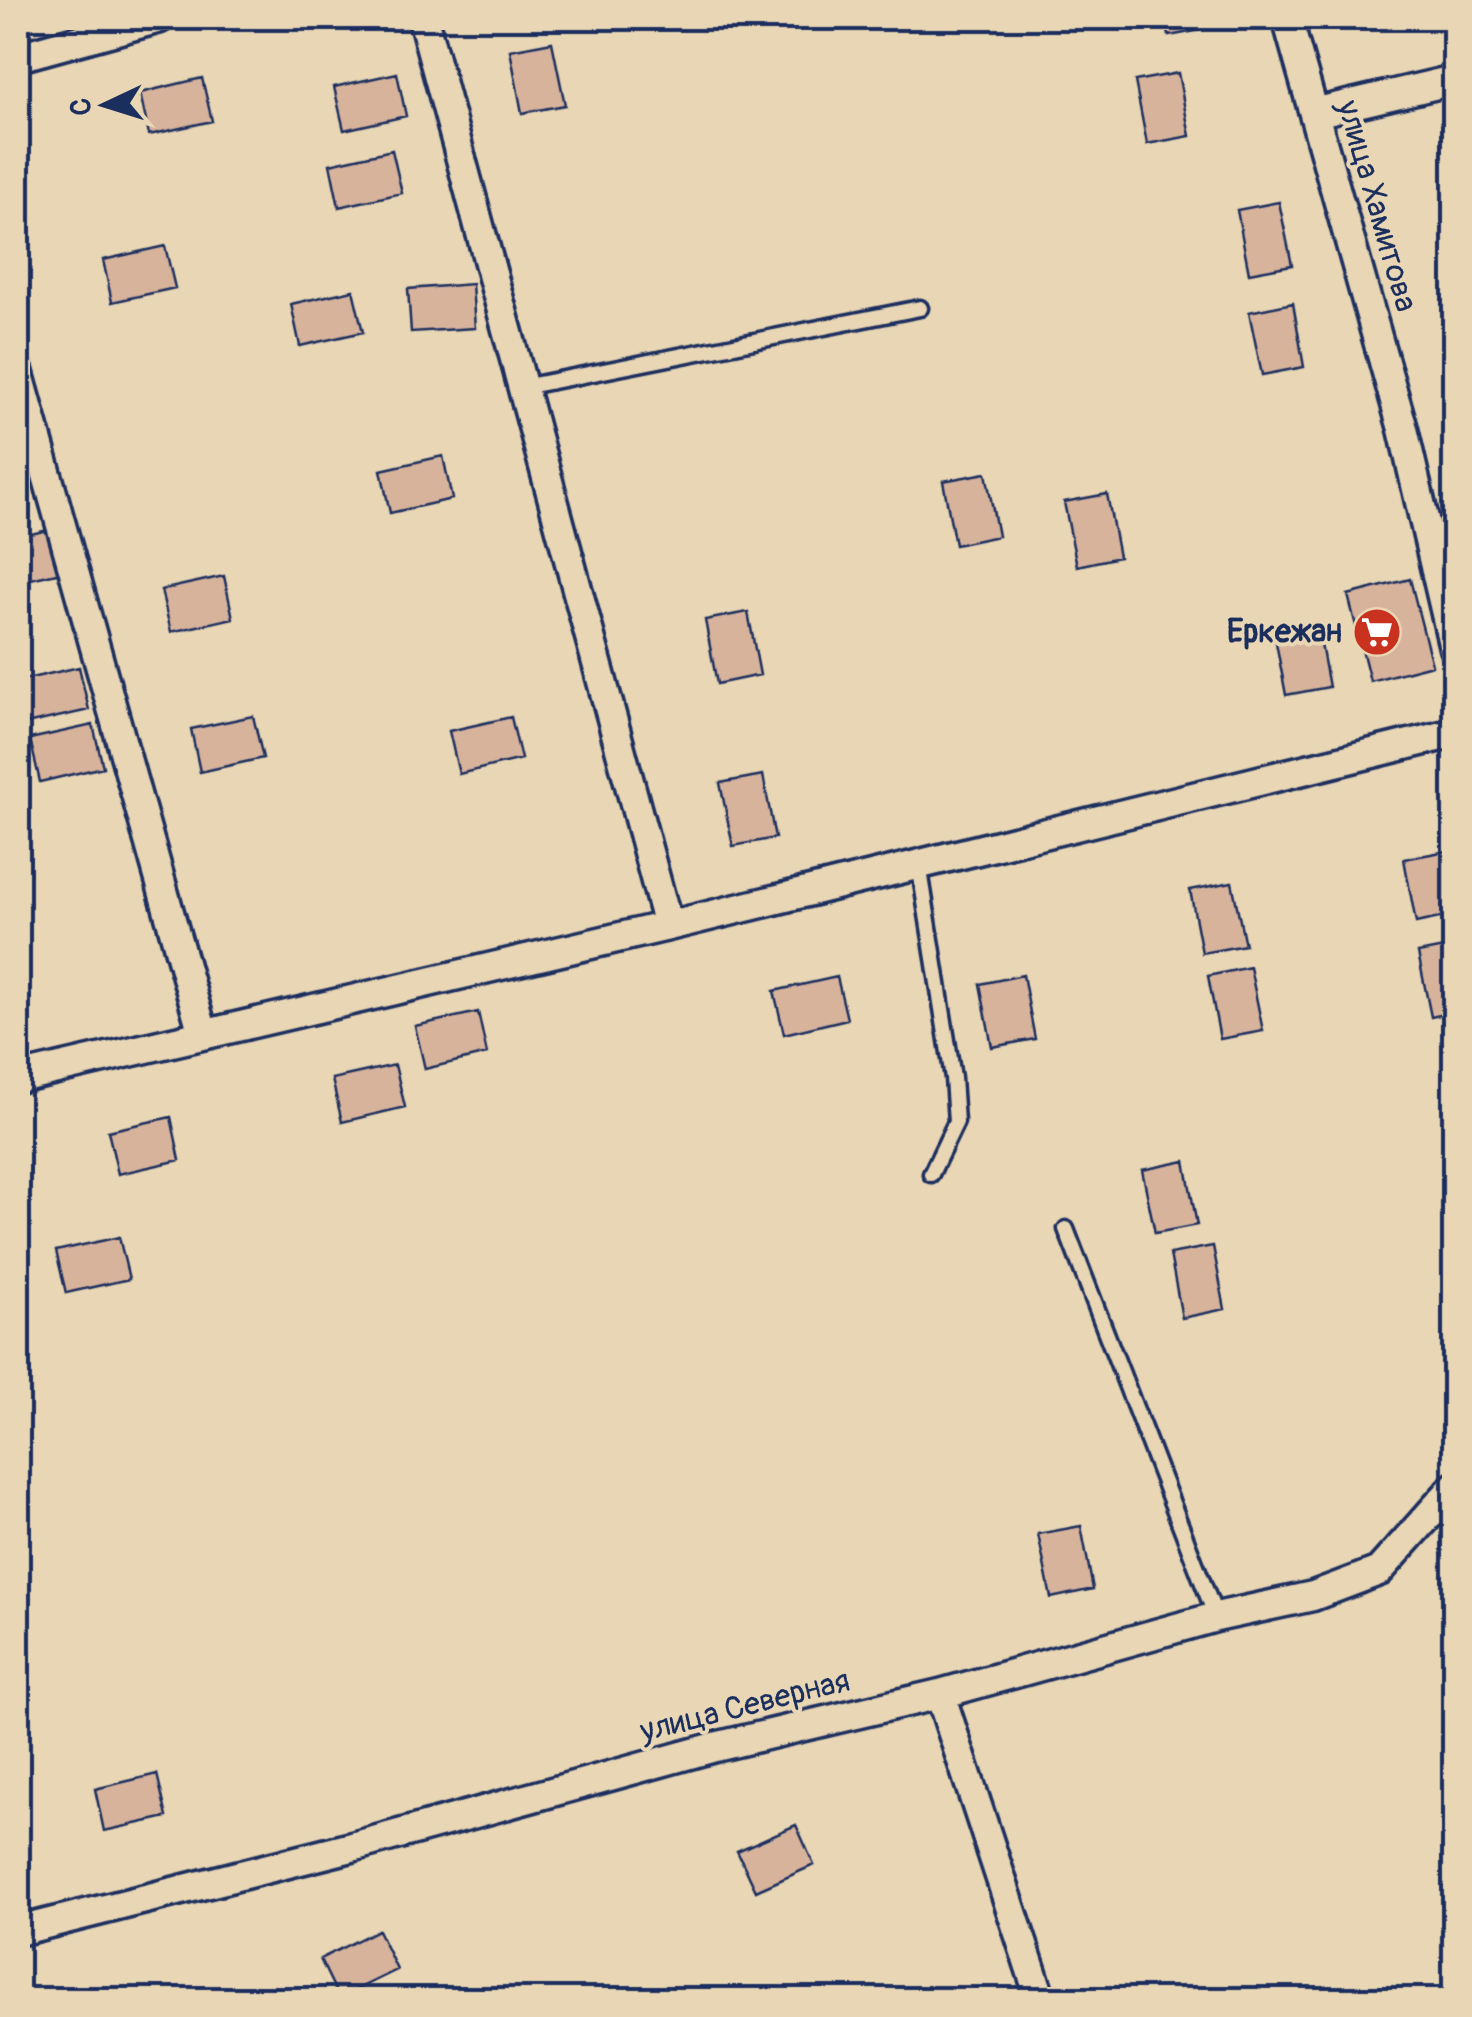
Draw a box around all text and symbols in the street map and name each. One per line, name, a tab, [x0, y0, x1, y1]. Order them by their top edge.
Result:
north arrow	[55, 55, 155, 155]
street label: улица Хамитова	[1327, 95, 1426, 316]
text: С	[63, 97, 100, 116]
supermarket icon: Еркежан	[1351, 606, 1403, 658]
place label: Еркежан	[1227, 612, 1342, 652]
street label: улица Северная	[635, 1661, 854, 1752]

